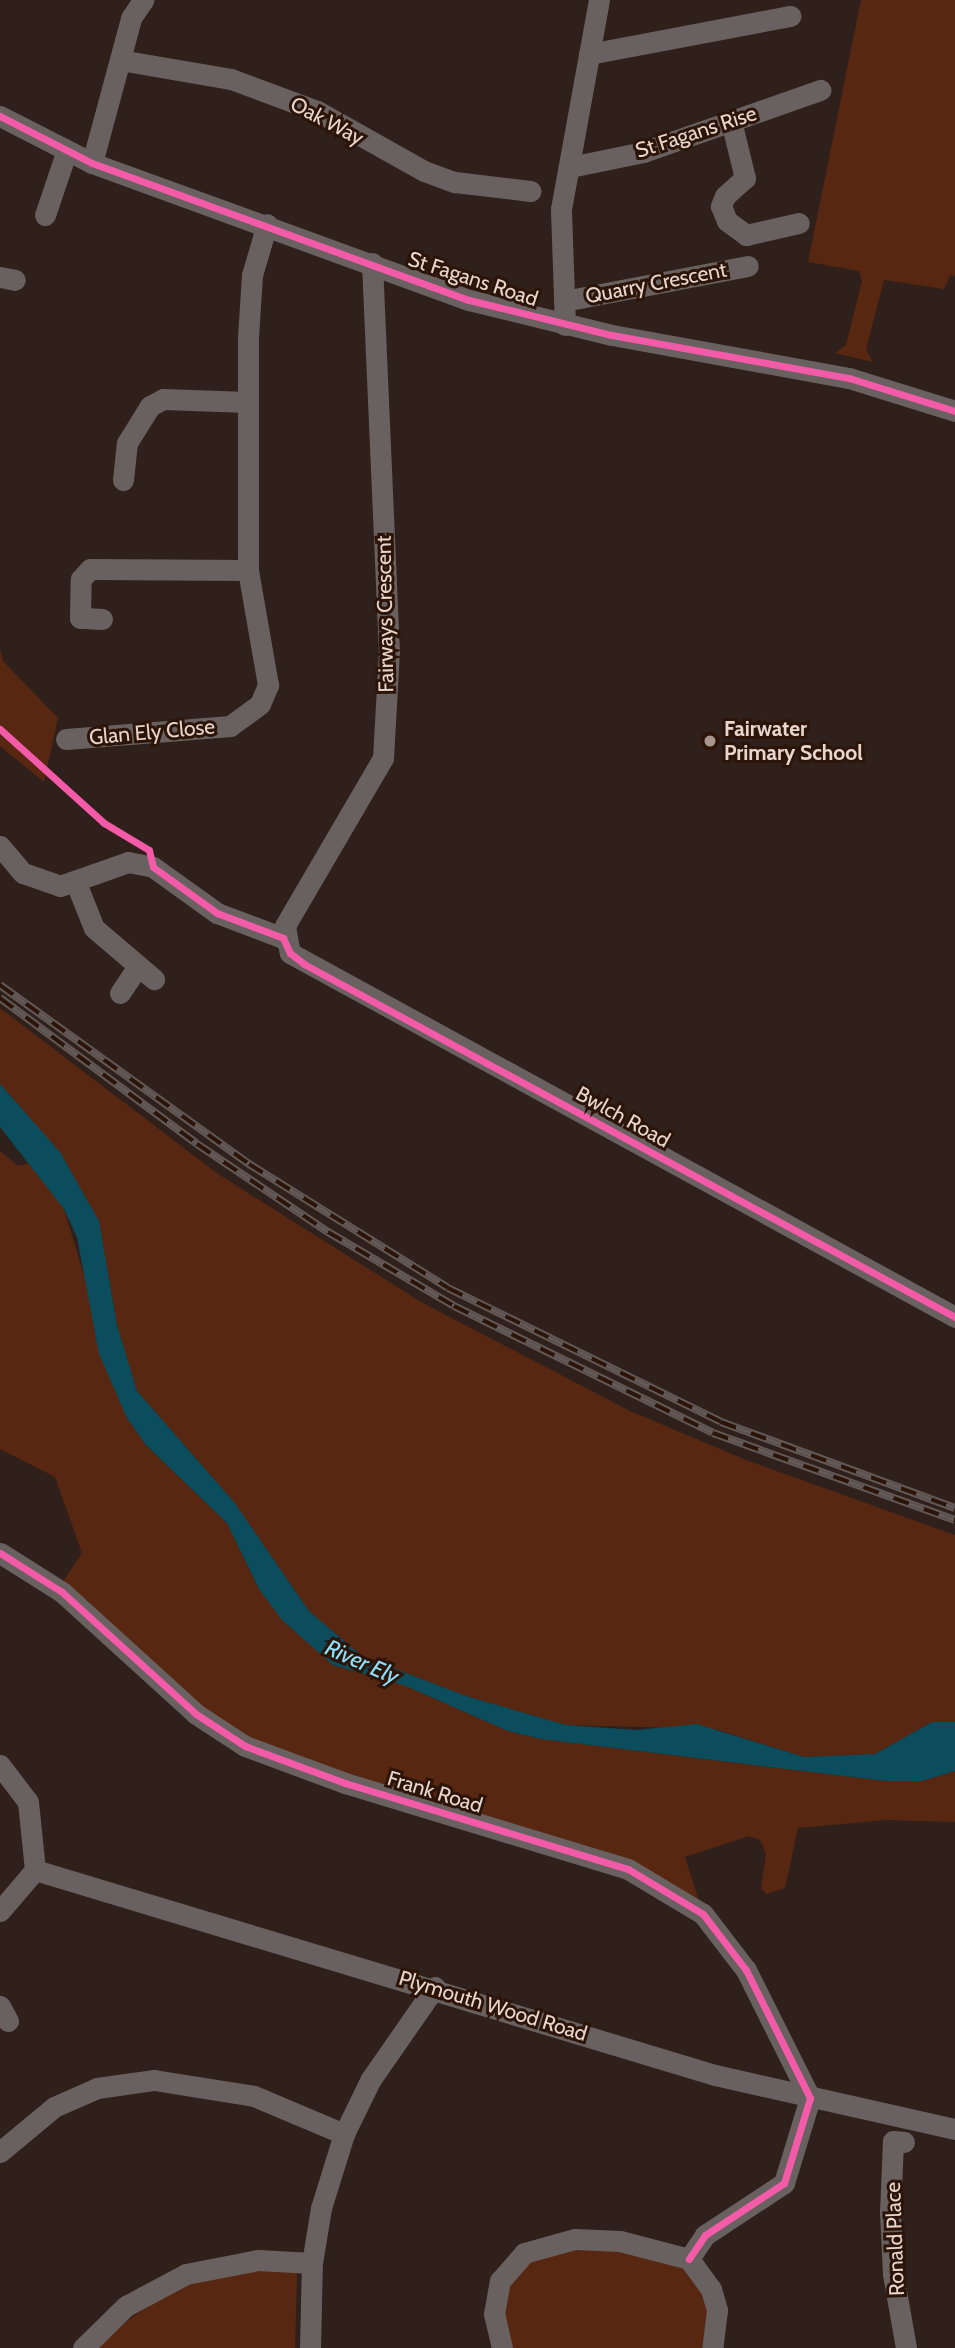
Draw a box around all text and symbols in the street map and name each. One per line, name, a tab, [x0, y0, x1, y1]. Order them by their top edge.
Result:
street label: Oak Way	[286, 91, 368, 151]
street label: St Fagans Rise	[632, 101, 760, 163]
street label: St Fagans Road	[405, 246, 541, 312]
street label: Quarry Crescent	[583, 257, 729, 309]
street label: Fairways Crescent	[371, 535, 399, 693]
street label: Glan Ely Close	[88, 714, 216, 750]
place label: Fairwater Primary School	[724, 716, 863, 766]
marker: Fairwater Primary School	[702, 733, 718, 749]
street label: Bwlch Road	[572, 1081, 674, 1153]
water label: River Ely	[321, 1634, 403, 1690]
street label: Frank Road	[384, 1766, 486, 1818]
street label: Plymouth Wood Road	[396, 1965, 590, 2047]
street label: Ronald Place	[880, 2182, 910, 2296]

